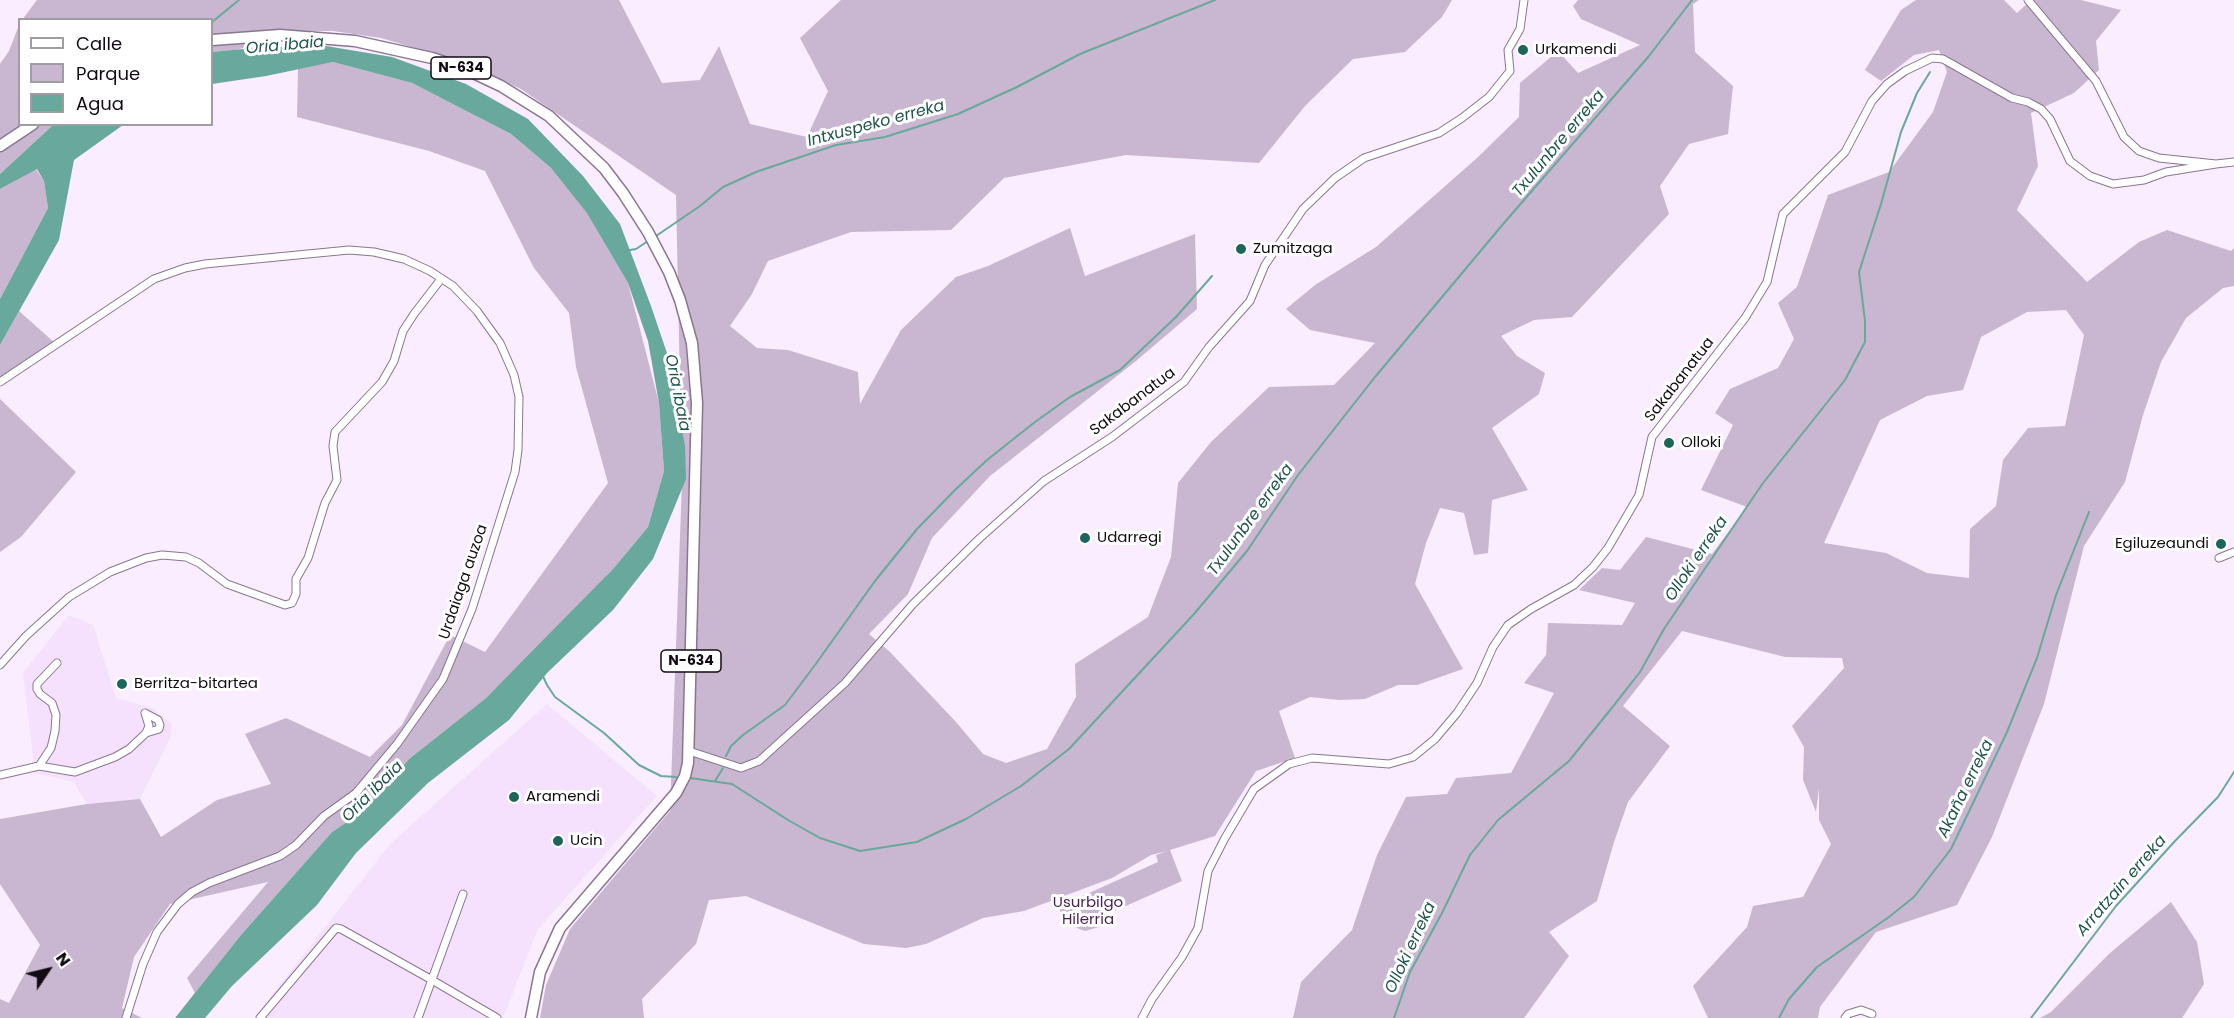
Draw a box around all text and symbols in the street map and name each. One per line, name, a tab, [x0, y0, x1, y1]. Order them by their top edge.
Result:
legend	[18, 18, 213, 126]
text: Calle	[76, 31, 122, 56]
water label: Oria ibaia	[245, 33, 325, 59]
place label: Urkamendi	[1535, 41, 1617, 59]
marker: Urkamendi	[1516, 43, 1530, 57]
road number: N-634	[431, 57, 491, 79]
text: Parque	[76, 61, 140, 86]
water label: Txulunbre erreka	[1509, 87, 1609, 201]
text: Agua	[76, 91, 124, 116]
water label: Intxuspeko erreka	[805, 96, 947, 152]
place label: Zumitzaga	[1253, 240, 1333, 258]
marker: Zumitzaga	[1234, 242, 1248, 256]
street label: Sakabanatua	[1641, 334, 1719, 426]
water label: Oria ibaia	[660, 353, 694, 433]
street label: Sakabanatua	[1087, 364, 1179, 440]
place label: Olloki	[1681, 434, 1721, 452]
marker: Olloki	[1662, 436, 1676, 450]
water label: Txulunbre erreka	[1204, 460, 1298, 580]
water label: Olloki erreka	[1662, 513, 1732, 605]
street label: Urdaiaga auzoa	[436, 522, 492, 642]
place label: Udarregi	[1097, 529, 1162, 547]
marker: Udarregi	[1078, 531, 1092, 545]
place label: Egiluzeaundi	[2115, 535, 2209, 553]
marker: Egiluzeaundi	[2214, 537, 2228, 551]
road number: N-634	[661, 650, 721, 672]
place label: Berritza-bitartea	[134, 675, 258, 693]
marker: Berritza-bitartea	[115, 677, 129, 691]
water label: Akaña erreka	[1934, 737, 1998, 841]
water label: Oria ibaia	[338, 757, 408, 827]
place label: Aramendi	[526, 788, 600, 806]
marker: Aramendi	[507, 790, 521, 804]
place label: Ucin	[570, 832, 603, 850]
water label: Arratzain erreka	[2073, 832, 2171, 940]
marker: Ucin	[551, 834, 565, 848]
park label: Usurbilgo Hilerria	[1053, 894, 1123, 929]
water label: Olloki erreka	[1381, 899, 1441, 997]
north arrow	[18, 940, 78, 1000]
text: N	[50, 948, 76, 971]

